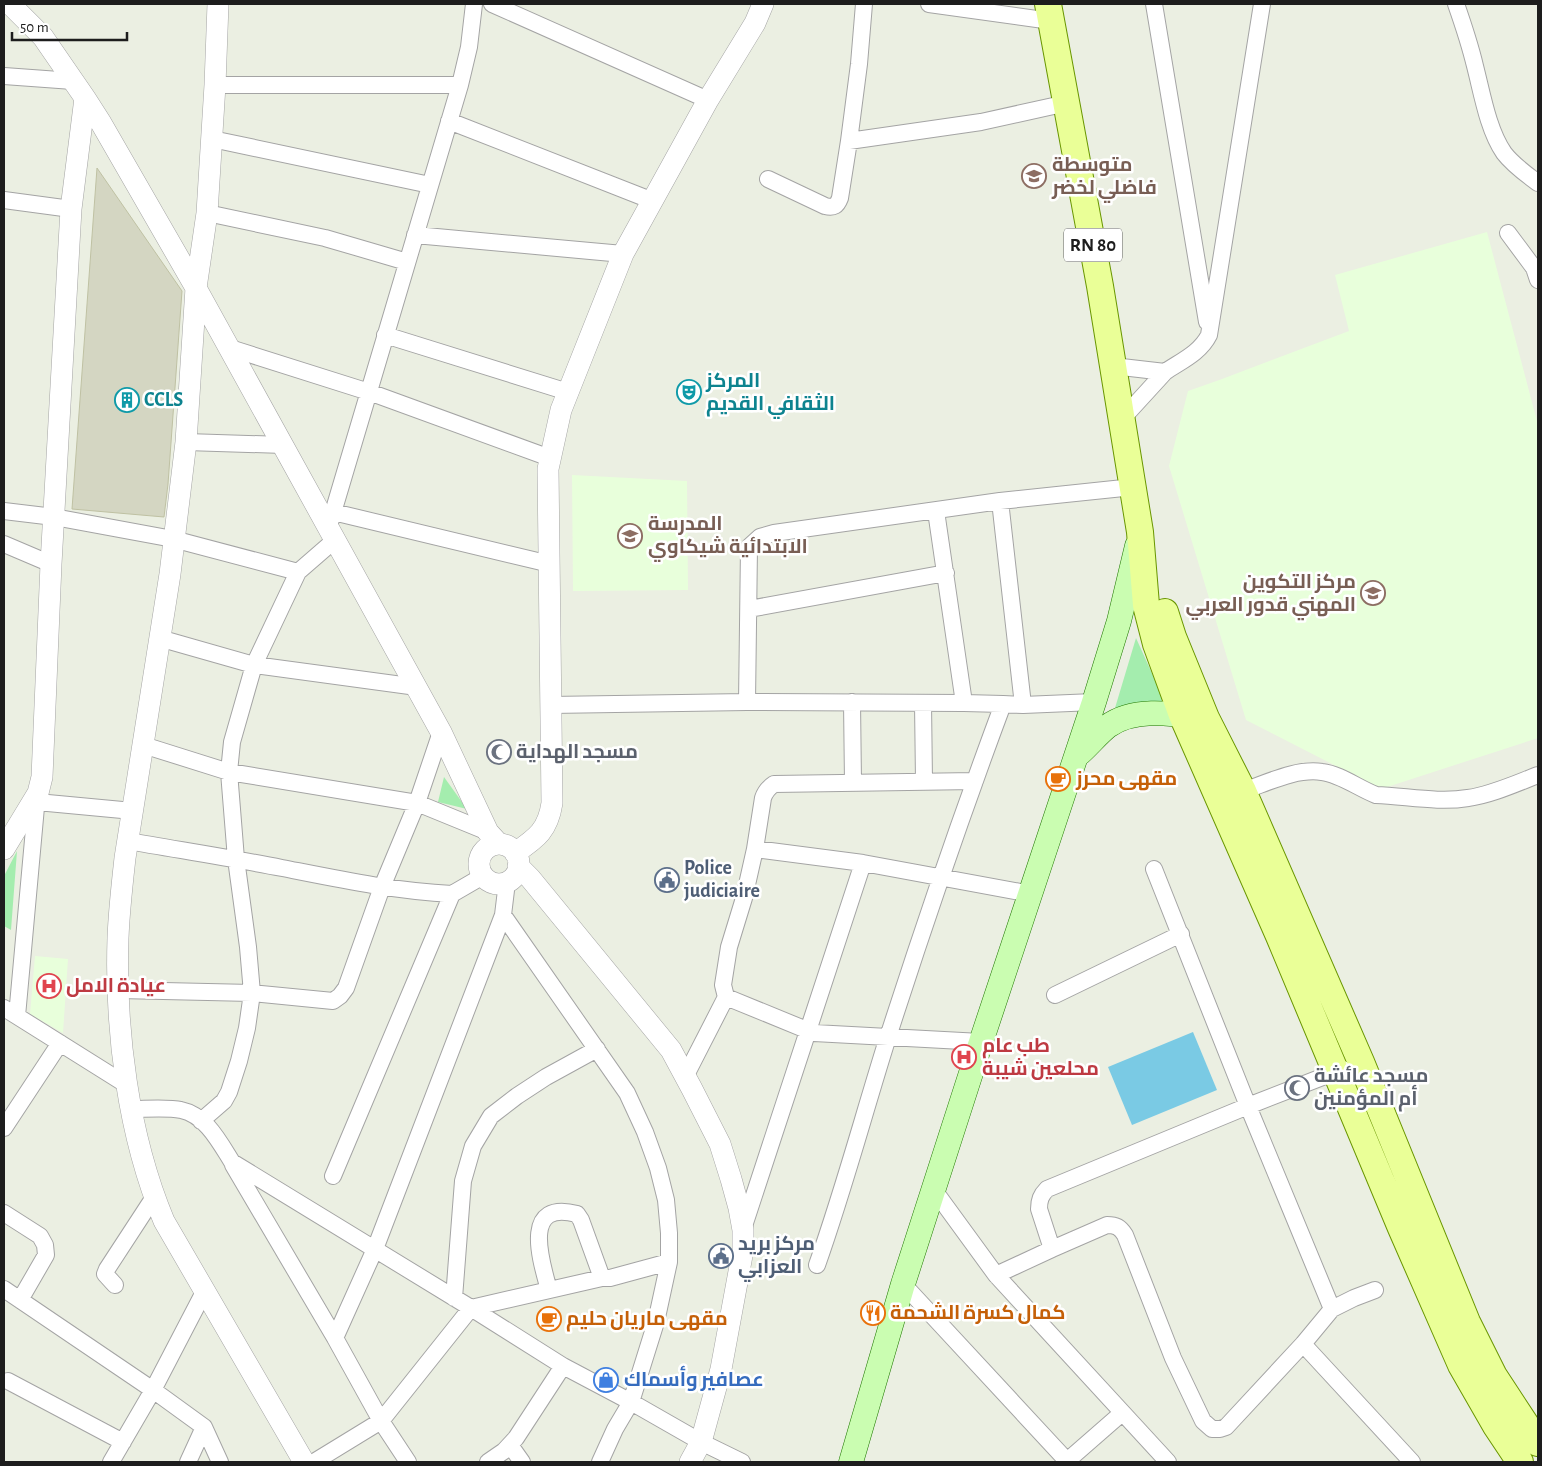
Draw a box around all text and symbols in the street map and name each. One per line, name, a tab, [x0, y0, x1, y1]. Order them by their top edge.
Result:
scale bar	[12, 10, 128, 42]
text: 50 m	[20, 20, 49, 35]
place label: متوسطة فاضلي لخضر	[1051, 155, 1157, 203]
school or university icon: متوسطة فاضلي لخضر	[1021, 163, 1047, 189]
road number: RN 80	[1064, 228, 1122, 262]
place label: المركز الثقافي القديم	[705, 371, 835, 419]
theatre icon: المركز الثقافي القديم	[676, 379, 702, 405]
building icon: CCLS	[114, 387, 140, 413]
place label: CCLS	[144, 390, 183, 410]
place label: المدرسة الابتدائية شيكاوي	[648, 514, 808, 562]
school or university icon: المدرسة الابتدائية شيكاوي	[617, 523, 643, 549]
place label: مركز التكوين المهني قدور العربي	[1186, 572, 1356, 621]
school or university icon: مركز التكوين المهني قدور العربي	[1360, 580, 1386, 606]
mosque icon: مسجد الهداية	[486, 739, 512, 765]
place label: مسجد الهداية	[516, 742, 638, 764]
cafe icon: مقهى محرز	[1045, 766, 1071, 792]
place label: مقهى محرز	[1075, 769, 1177, 791]
place label: Police judiciaire	[684, 858, 760, 901]
public building icon: Police judiciaire	[654, 867, 680, 893]
hospital icon: عيادة الامل	[36, 973, 62, 999]
place label: عيادة الامل	[66, 976, 166, 997]
place label: طب عام محلعين شيبة	[982, 1036, 1099, 1080]
hospital icon: طب عام محلعين شيبة	[951, 1044, 977, 1070]
place label: مسجد عائشة أم المؤمنين	[1314, 1065, 1428, 1112]
mosque icon: مسجد عائشة أم المؤمنين	[1284, 1075, 1310, 1101]
place label: مركز بريد العزابي	[738, 1234, 815, 1282]
public building icon: مركز بريد العزابي	[708, 1243, 734, 1269]
restaurant icon: كمال كسرة الشحمة	[860, 1300, 886, 1326]
place label: كمال كسرة الشحمة	[890, 1302, 1065, 1324]
cafe icon: مقهى ماريان حليم	[536, 1306, 562, 1332]
place label: مقهى ماريان حليم	[566, 1309, 728, 1332]
place label: عصافير وأسماك	[624, 1365, 764, 1391]
shop icon: عصافير وأسماك	[593, 1367, 619, 1393]

